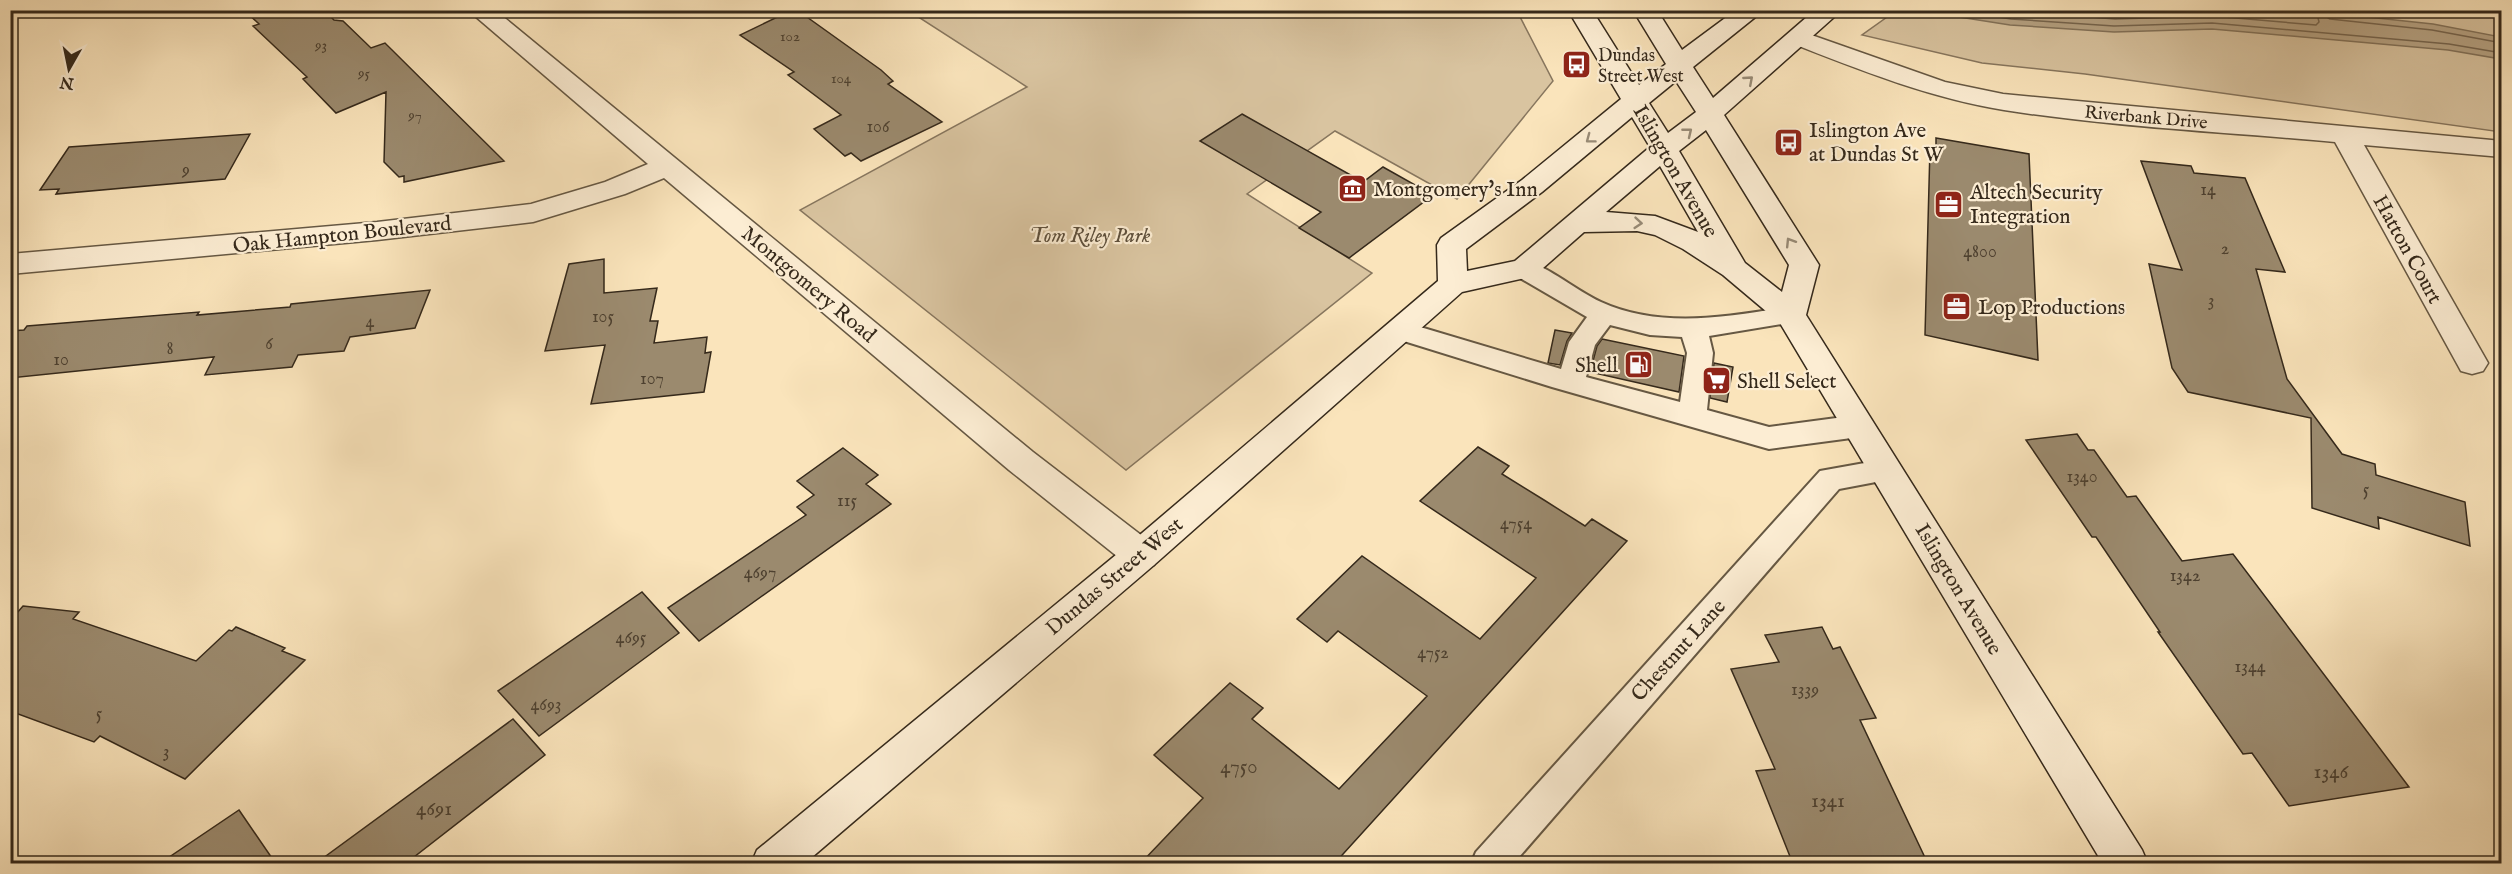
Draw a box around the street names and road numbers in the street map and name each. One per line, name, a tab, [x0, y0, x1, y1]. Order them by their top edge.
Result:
street label: Islington Avenue	[1626, 101, 1724, 243]
street label: Riverbank Drive	[2083, 102, 2208, 135]
street label: Hatton Court	[2366, 190, 2448, 309]
street label: Oak Hampton Boulevard	[231, 210, 454, 260]
street label: Montgomery Road	[735, 221, 882, 350]
street label: Dundas Street West	[1041, 512, 1189, 642]
street label: Islington Avenue	[1908, 519, 2008, 661]
street label: Chestnut Lane	[1626, 594, 1733, 708]

